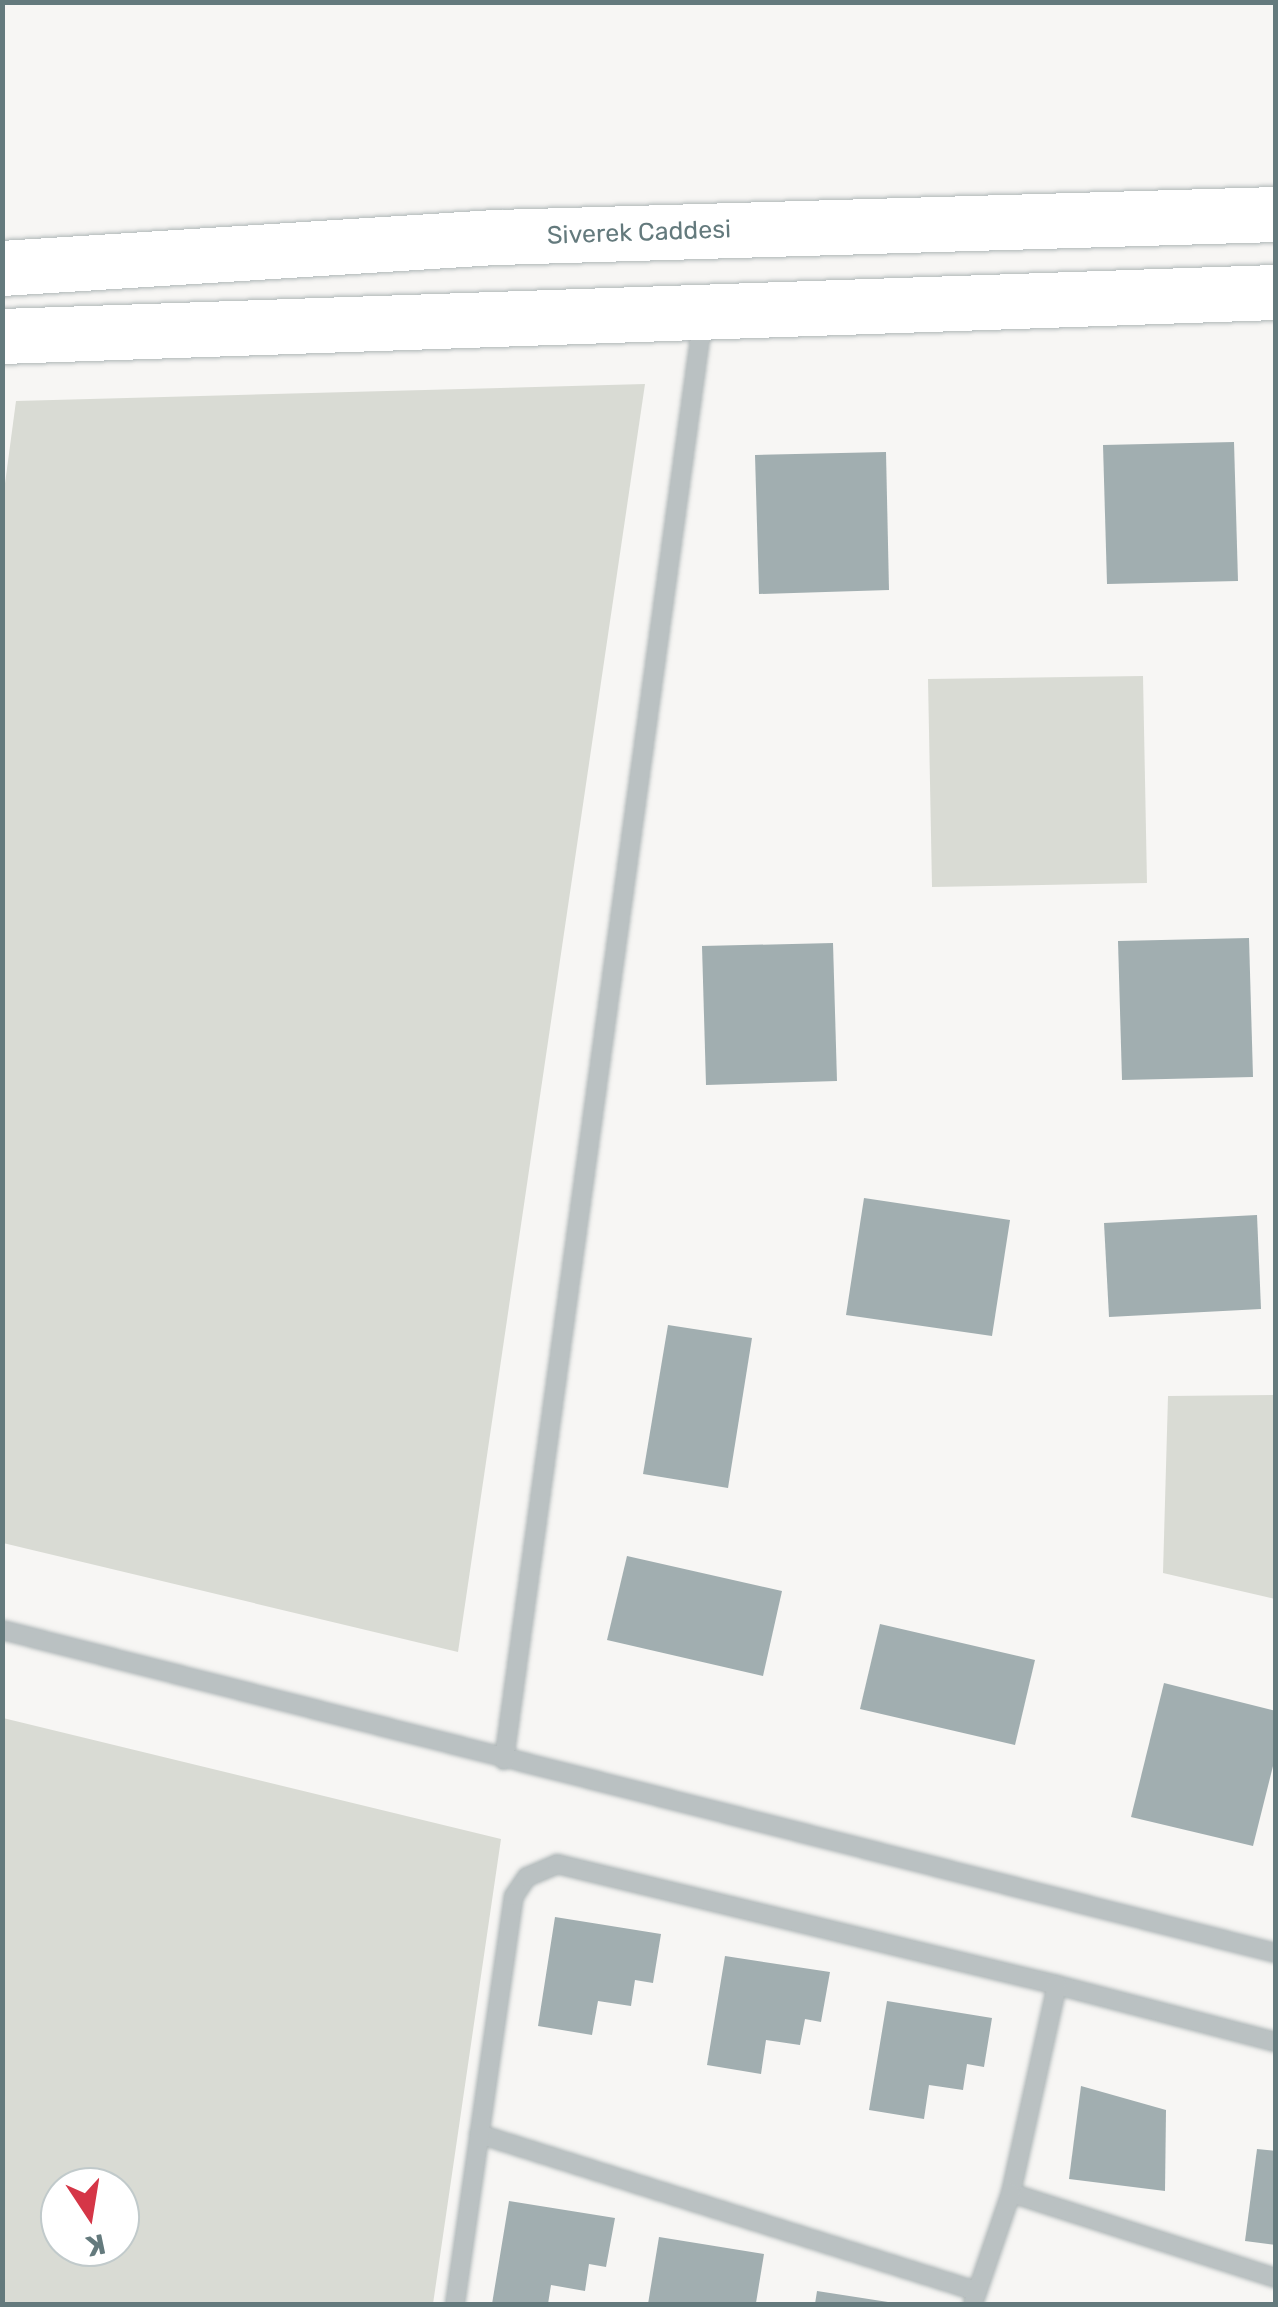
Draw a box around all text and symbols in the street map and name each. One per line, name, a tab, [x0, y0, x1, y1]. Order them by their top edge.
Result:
street label: Siverek Caddesi	[546, 215, 732, 251]
north arrow	[40, 2167, 140, 2267]
text: K	[83, 2227, 108, 2263]

